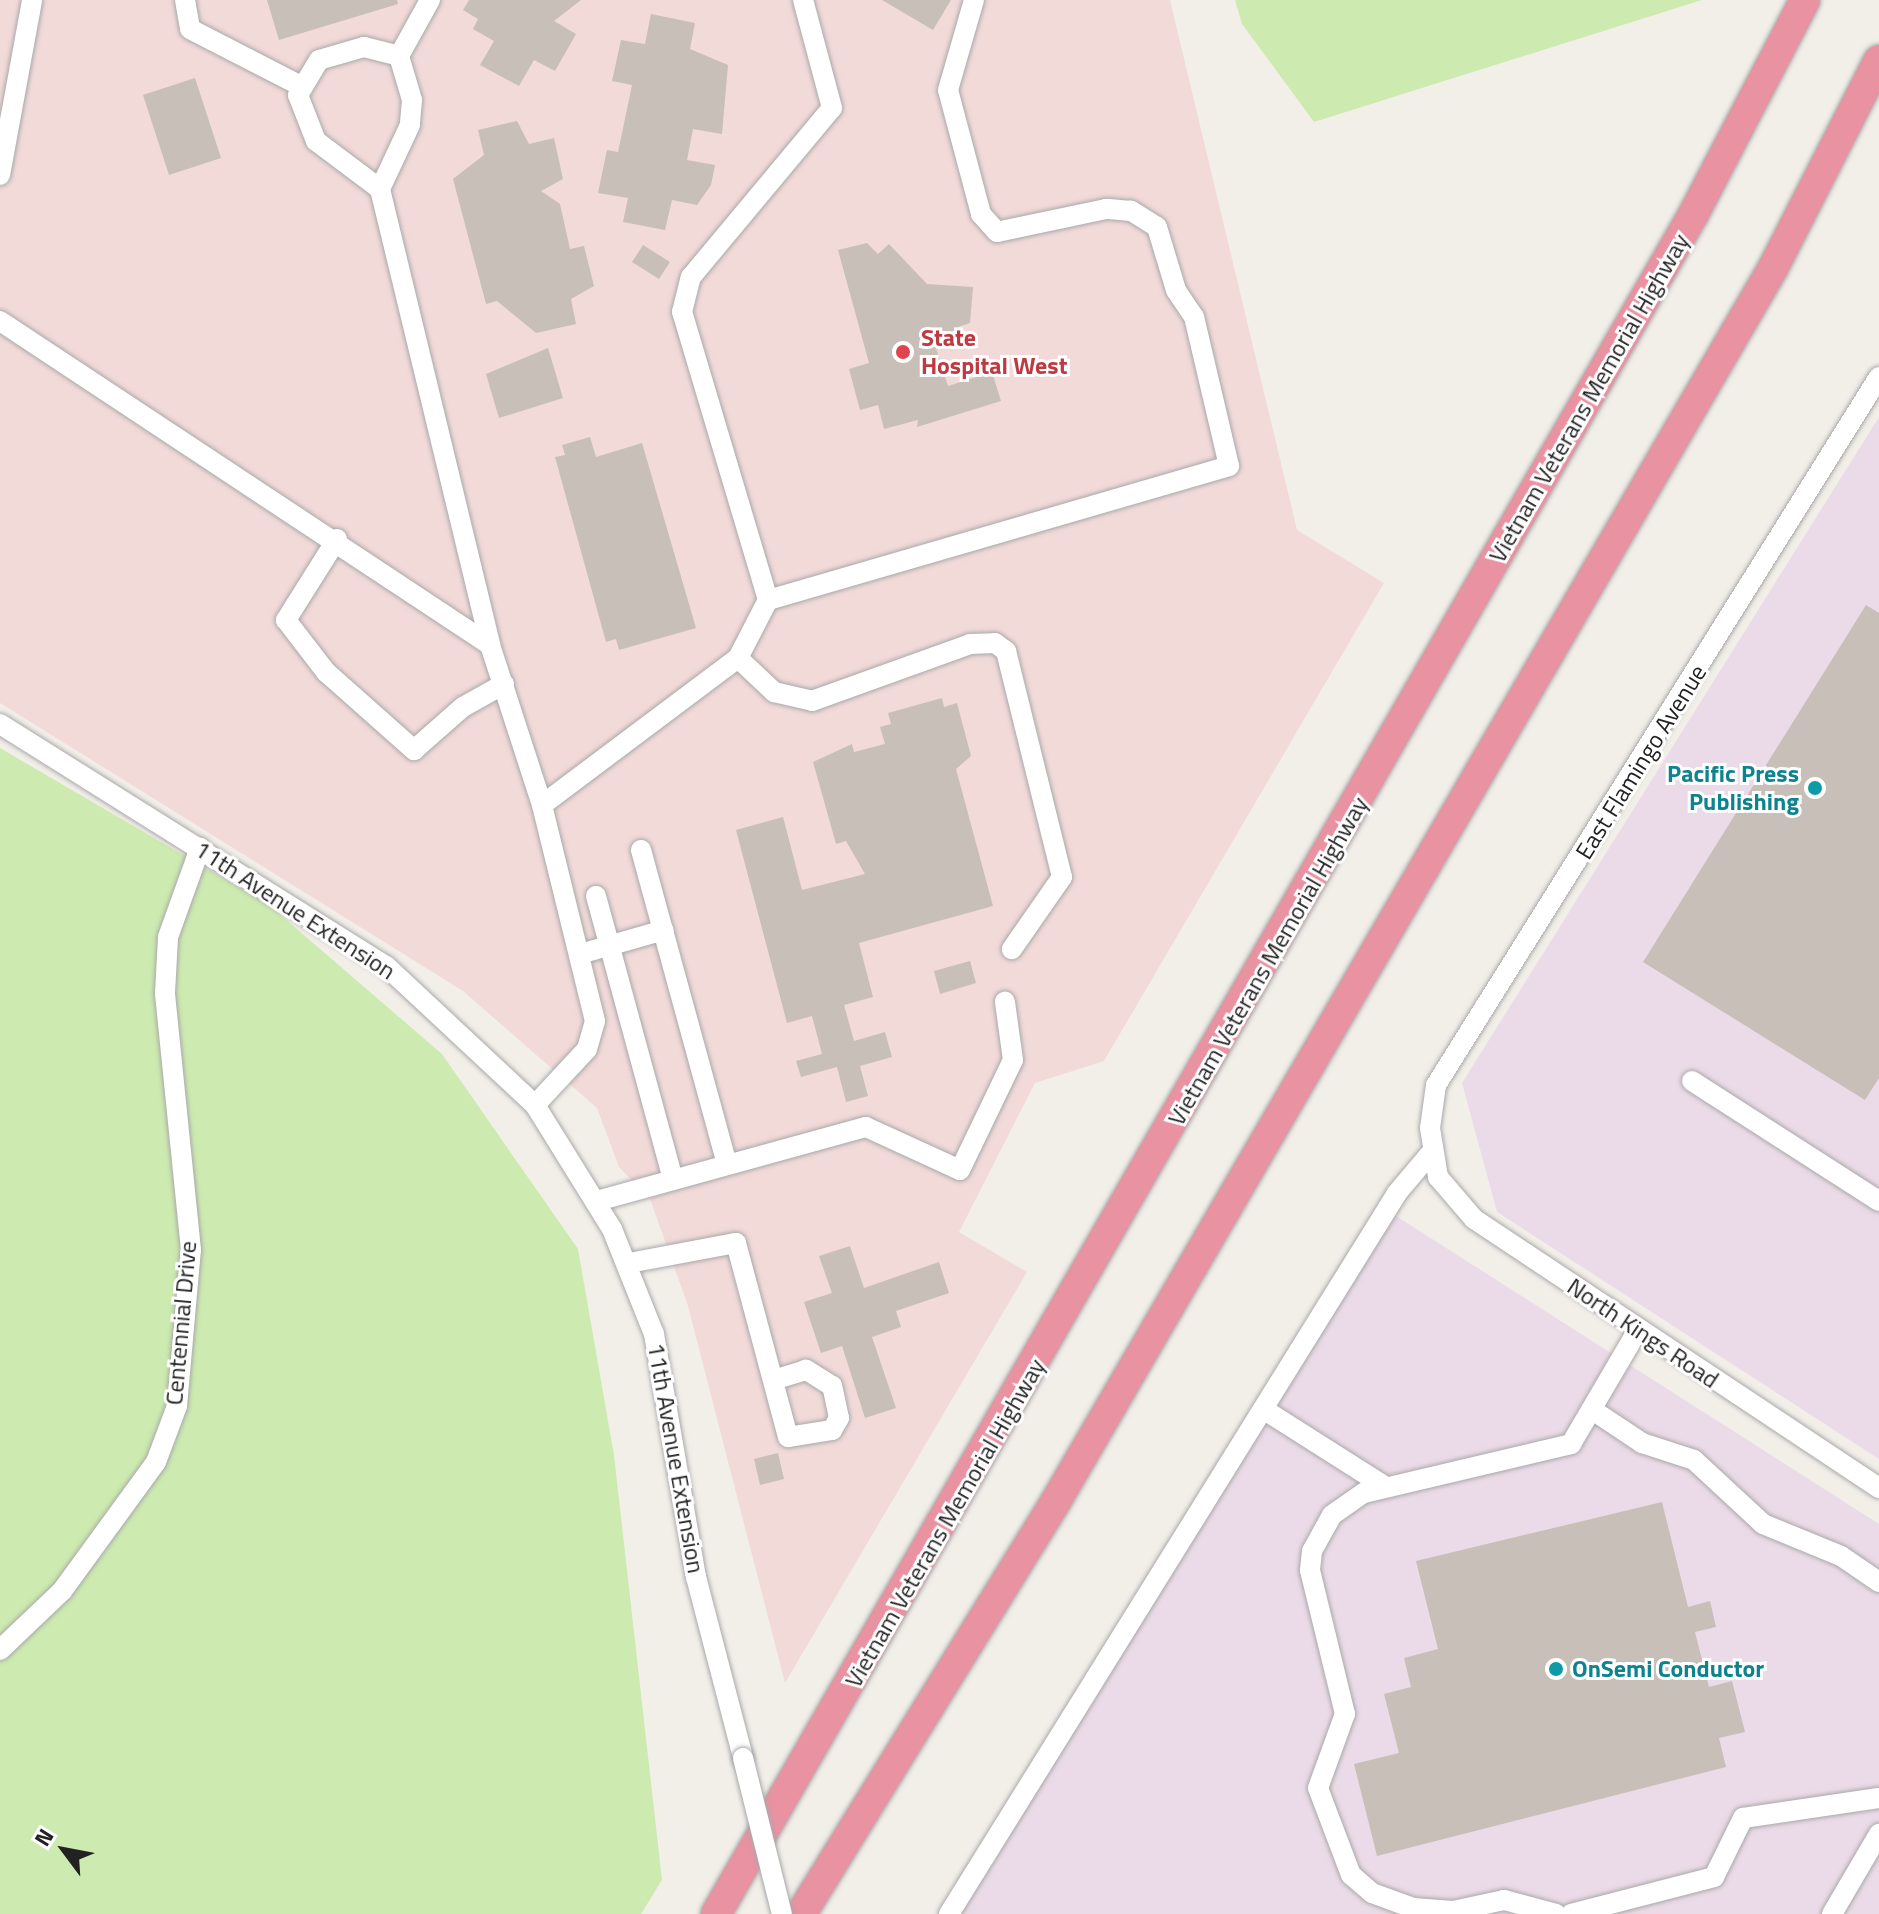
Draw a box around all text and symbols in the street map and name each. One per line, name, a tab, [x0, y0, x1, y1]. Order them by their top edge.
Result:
street label: Vietnam Veterans Memorial Highway	[1483, 228, 1695, 568]
place label: State Hospital West	[921, 324, 1067, 380]
marker: State Hospital West	[892, 341, 914, 363]
street label: East Flamingo Avenue	[1569, 659, 1713, 865]
place label: Pacific Press Publishing	[1667, 760, 1799, 816]
marker: Pacific Press Publishing	[1806, 779, 1824, 797]
street label: Vietnam Veterans Memorial Highway	[1162, 791, 1374, 1131]
street label: 11th Avenue Extension	[189, 834, 401, 986]
street label: Centennial Drive	[159, 1240, 203, 1406]
street label: North Kings Road	[1562, 1272, 1724, 1394]
street label: 11th Avenue Extension	[642, 1341, 710, 1575]
street label: Vietnam Veterans Memorial Highway	[839, 1353, 1051, 1693]
place label: OnSemi Conductor	[1572, 1655, 1764, 1683]
marker: OnSemi Conductor	[1547, 1660, 1565, 1678]
north arrow	[24, 1810, 104, 1890]
text: N	[25, 1822, 62, 1853]

